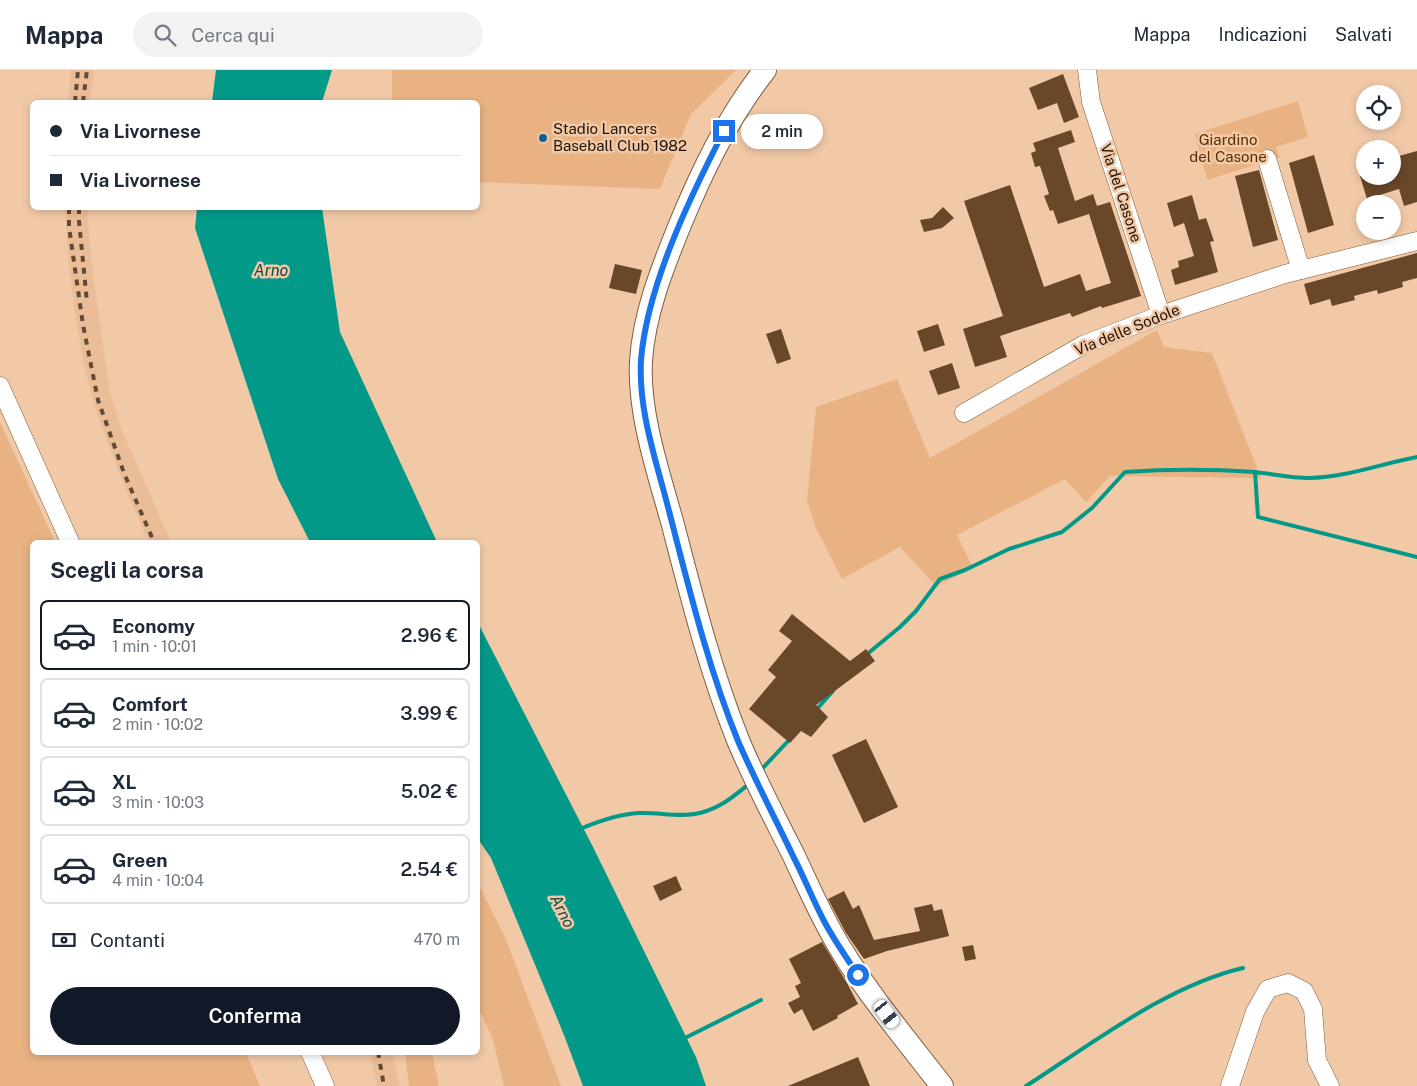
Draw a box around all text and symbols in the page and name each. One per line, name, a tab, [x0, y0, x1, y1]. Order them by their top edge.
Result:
search box	[133, 12, 483, 57]
text: Mappa	[25, 21, 103, 49]
icon: search	[151, 21, 179, 49]
text: Cerca qui	[191, 24, 275, 46]
text: Mappa	[1133, 24, 1191, 45]
text: Indicazioni	[1219, 24, 1307, 45]
text: Salvati	[1335, 24, 1392, 45]
map controls	[1356, 85, 1401, 240]
button: locate	[1356, 85, 1401, 130]
callout: 2 min	[742, 114, 824, 148]
text: Via Livornese	[80, 120, 201, 142]
place label: Stadio Lancers Baseball Club 1982	[553, 120, 687, 154]
route end	[713, 120, 735, 142]
text: 2 min	[761, 122, 803, 141]
park label: Giardino del Casone	[1189, 131, 1267, 165]
marker: Stadio Lancers Baseball Club 1982	[537, 132, 549, 144]
button: +	[1356, 140, 1401, 185]
street label: Via del Casone	[1097, 141, 1145, 244]
text: Via Livornese	[80, 169, 201, 191]
button: −	[1356, 195, 1401, 240]
water label: Arno	[254, 261, 289, 280]
street label: Via delle Sodole	[1072, 301, 1182, 358]
text: Scegli la corsa	[50, 557, 204, 583]
icon: car	[52, 613, 97, 658]
text: Economy	[112, 615, 195, 637]
text: 2.96 €	[401, 624, 458, 646]
text: 1 min · 10:01	[112, 637, 197, 656]
icon: car	[52, 691, 97, 736]
text: Comfort	[112, 693, 188, 715]
text: 3.99 €	[400, 702, 458, 724]
text: 2 min · 10:02	[112, 715, 203, 734]
icon: car	[52, 769, 97, 814]
text: XL	[112, 771, 137, 793]
text: 5.02 €	[401, 780, 458, 802]
text: 3 min · 10:03	[112, 793, 204, 812]
icon: car	[52, 847, 97, 892]
text: Green	[112, 849, 167, 871]
text: 2.54 €	[400, 858, 458, 880]
text: 4 min · 10:04	[112, 871, 204, 890]
water label: Arno	[546, 892, 579, 931]
icon: cash	[50, 926, 78, 954]
text: Contanti	[90, 929, 165, 951]
text: 470 m	[413, 930, 460, 949]
route start	[847, 964, 869, 986]
button: Conferma	[50, 987, 460, 1045]
car	[871, 998, 902, 1030]

